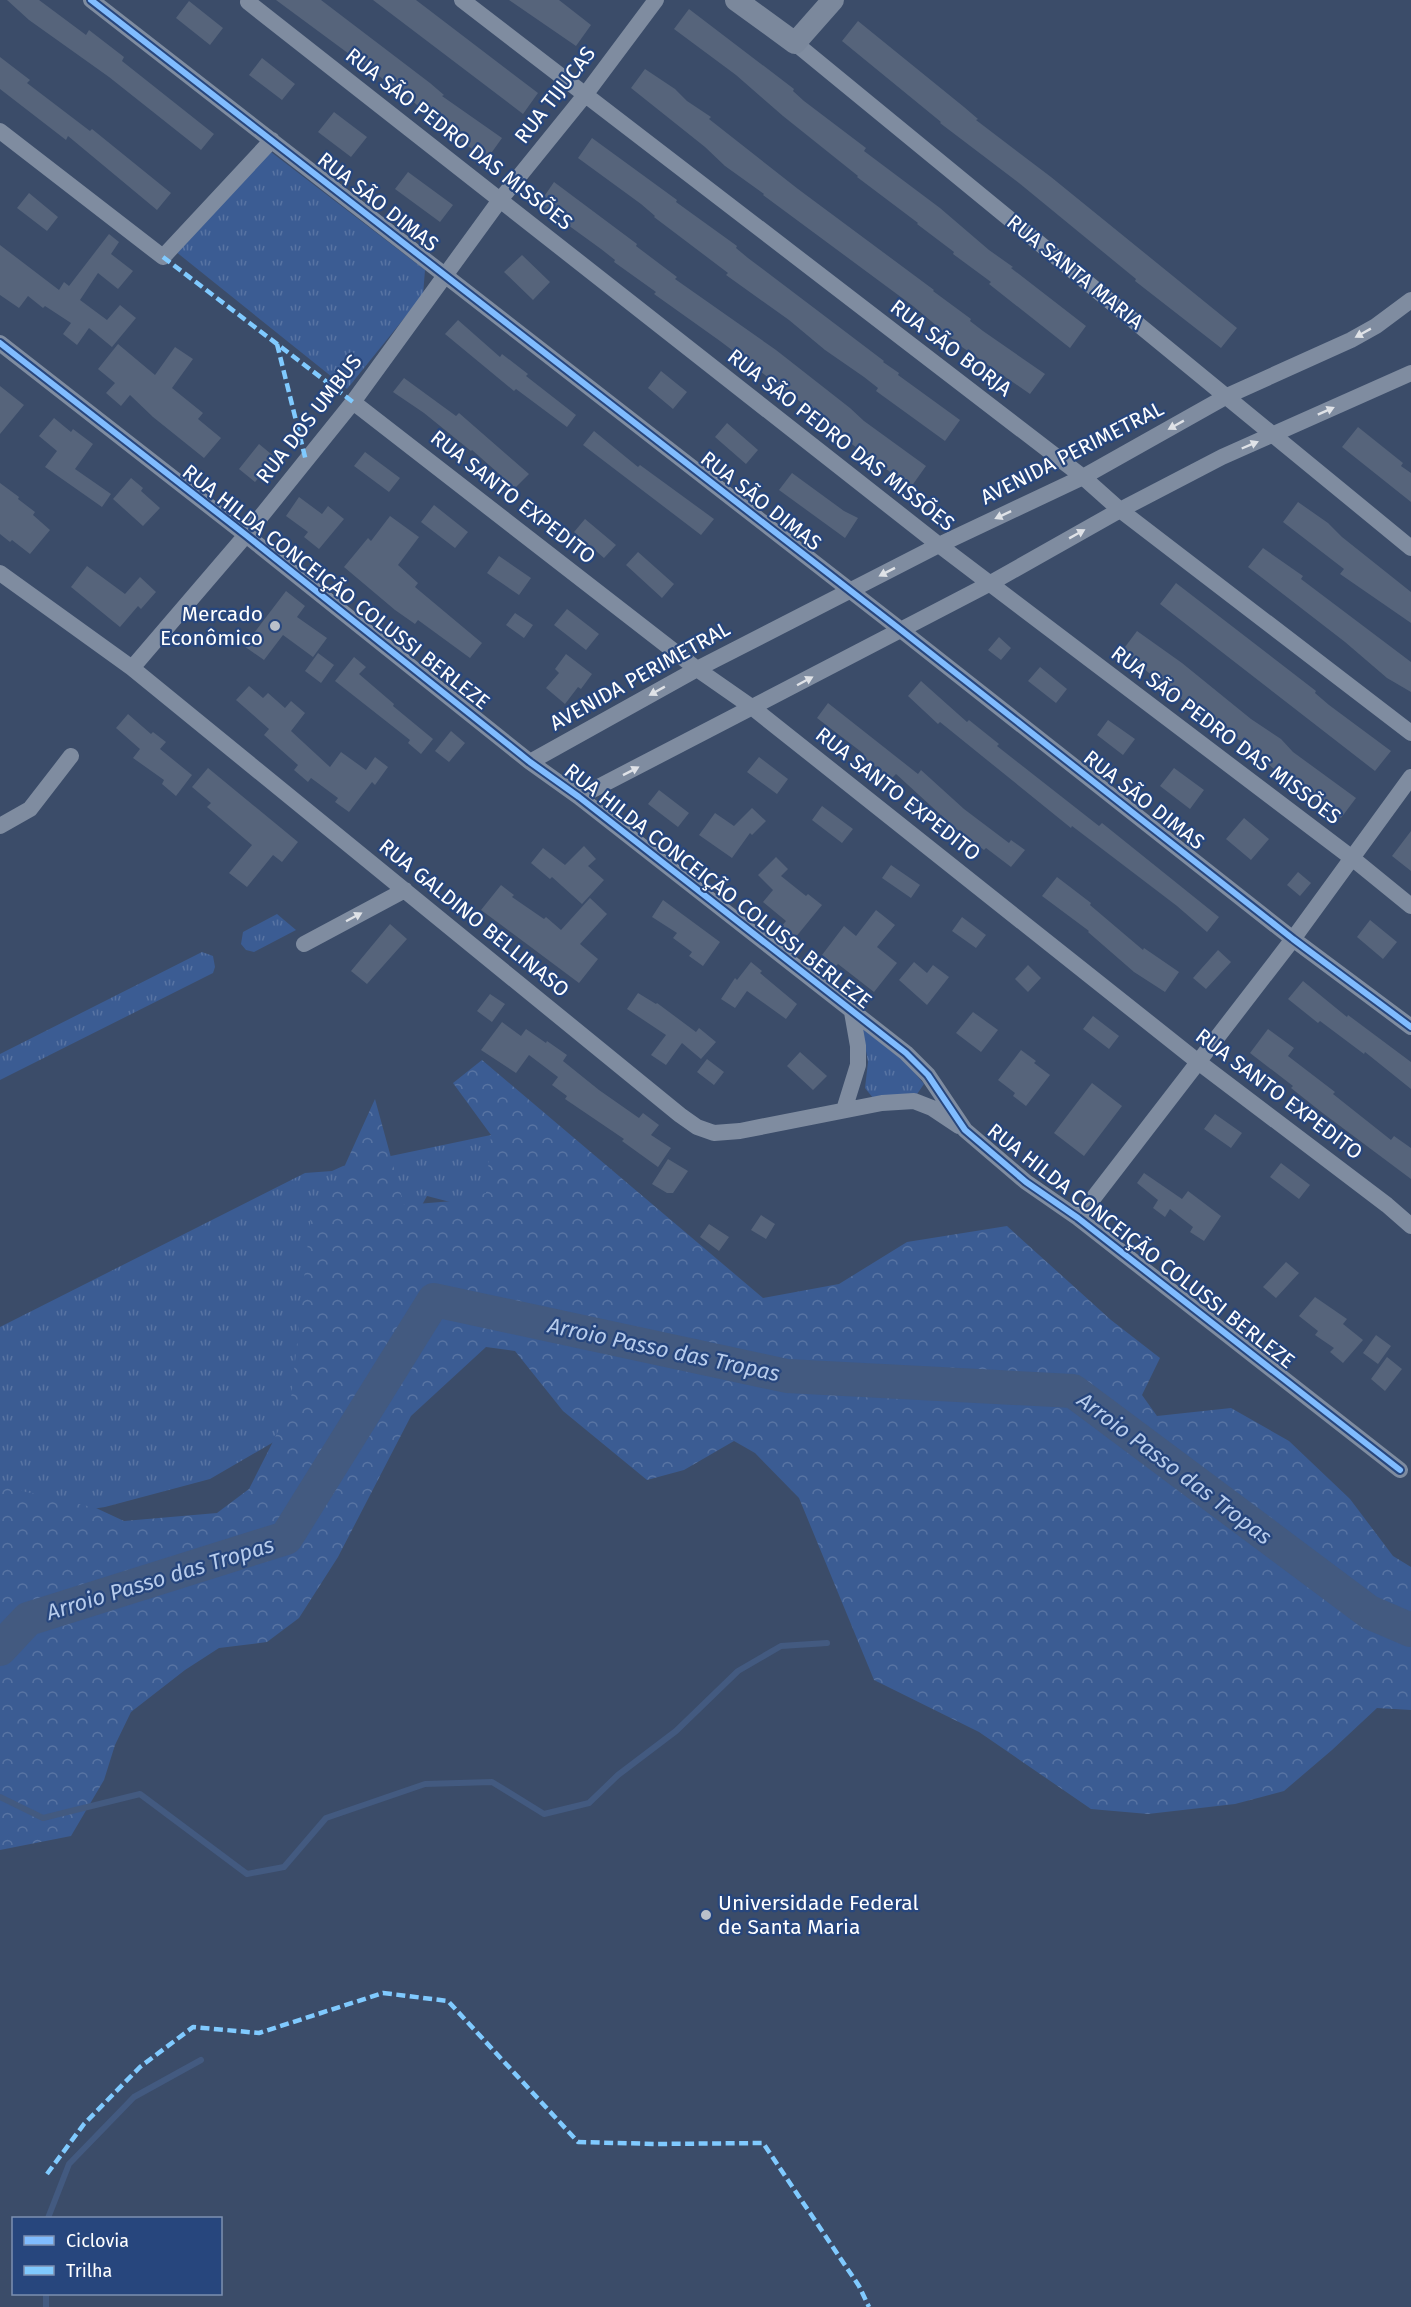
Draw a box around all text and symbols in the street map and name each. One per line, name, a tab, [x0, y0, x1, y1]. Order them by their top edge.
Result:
street label: RUA TIJUCAS	[509, 41, 601, 149]
street label: RUA SÃO PEDRO DAS MISSÕES	[340, 42, 578, 236]
street label: RUA SÃO DIMAS	[312, 147, 444, 257]
street label: RUA SANTA MARIA	[1001, 209, 1149, 335]
street label: RUA SÃO BORJA	[885, 294, 1017, 402]
one-way arrow	[1354, 328, 1371, 338]
street label: RUA SÃO PEDRO DAS MISSÕES	[722, 343, 960, 537]
street label: RUA DOS UMBUS	[250, 349, 368, 489]
street label: AVENIDA PERIMETRAL	[976, 395, 1168, 510]
one-way arrow	[1317, 406, 1335, 416]
one-way arrow	[1167, 420, 1184, 430]
street label: RUA SANTO EXPEDITO	[425, 425, 601, 569]
one-way arrow	[1241, 440, 1259, 450]
street label: RUA SÃO DIMAS	[695, 446, 827, 556]
street label: RUA HILDA CONCEIÇÃO COLUSSI BERLEZE	[177, 459, 495, 715]
one-way arrow	[995, 510, 1012, 519]
one-way arrow	[1068, 530, 1085, 540]
one-way arrow	[878, 568, 895, 577]
place label: Mercado Econômico	[160, 601, 263, 651]
street label: AVENIDA PERIMETRAL	[545, 615, 735, 736]
marker: Mercado Econômico	[268, 619, 282, 633]
street label: RUA SÃO PEDRO DAS MISSÕES	[1106, 640, 1346, 830]
one-way arrow	[796, 676, 813, 686]
one-way arrow	[649, 686, 666, 696]
street label: RUA SANTO EXPEDITO	[810, 722, 986, 866]
street label: RUA SÃO DIMAS	[1078, 745, 1210, 855]
street label: RUA HILDA CONCEIÇÃO COLUSSI BERLEZE	[559, 758, 877, 1014]
one-way arrow	[623, 766, 640, 775]
street label: RUA GALDINO BELLINASO	[374, 833, 574, 1003]
one-way arrow	[346, 912, 363, 922]
street label: RUA SANTO EXPEDITO	[1190, 1023, 1368, 1165]
street label: RUA HILDA CONCEIÇÃO COLUSSI BERLEZE	[982, 1118, 1300, 1374]
water label: Arroio Passo das Tropas	[544, 1311, 782, 1387]
water label: Arroio Passo das Tropas	[1071, 1386, 1277, 1550]
water label: Arroio Passo das Tropas	[42, 1531, 277, 1626]
place label: Universidade Federal de Santa Maria	[718, 1890, 919, 1940]
marker: Universidade Federal de Santa Maria	[699, 1908, 713, 1922]
legend	[12, 2217, 222, 2295]
text: Ciclovia	[66, 2230, 129, 2252]
text: Trilha	[66, 2260, 112, 2282]

